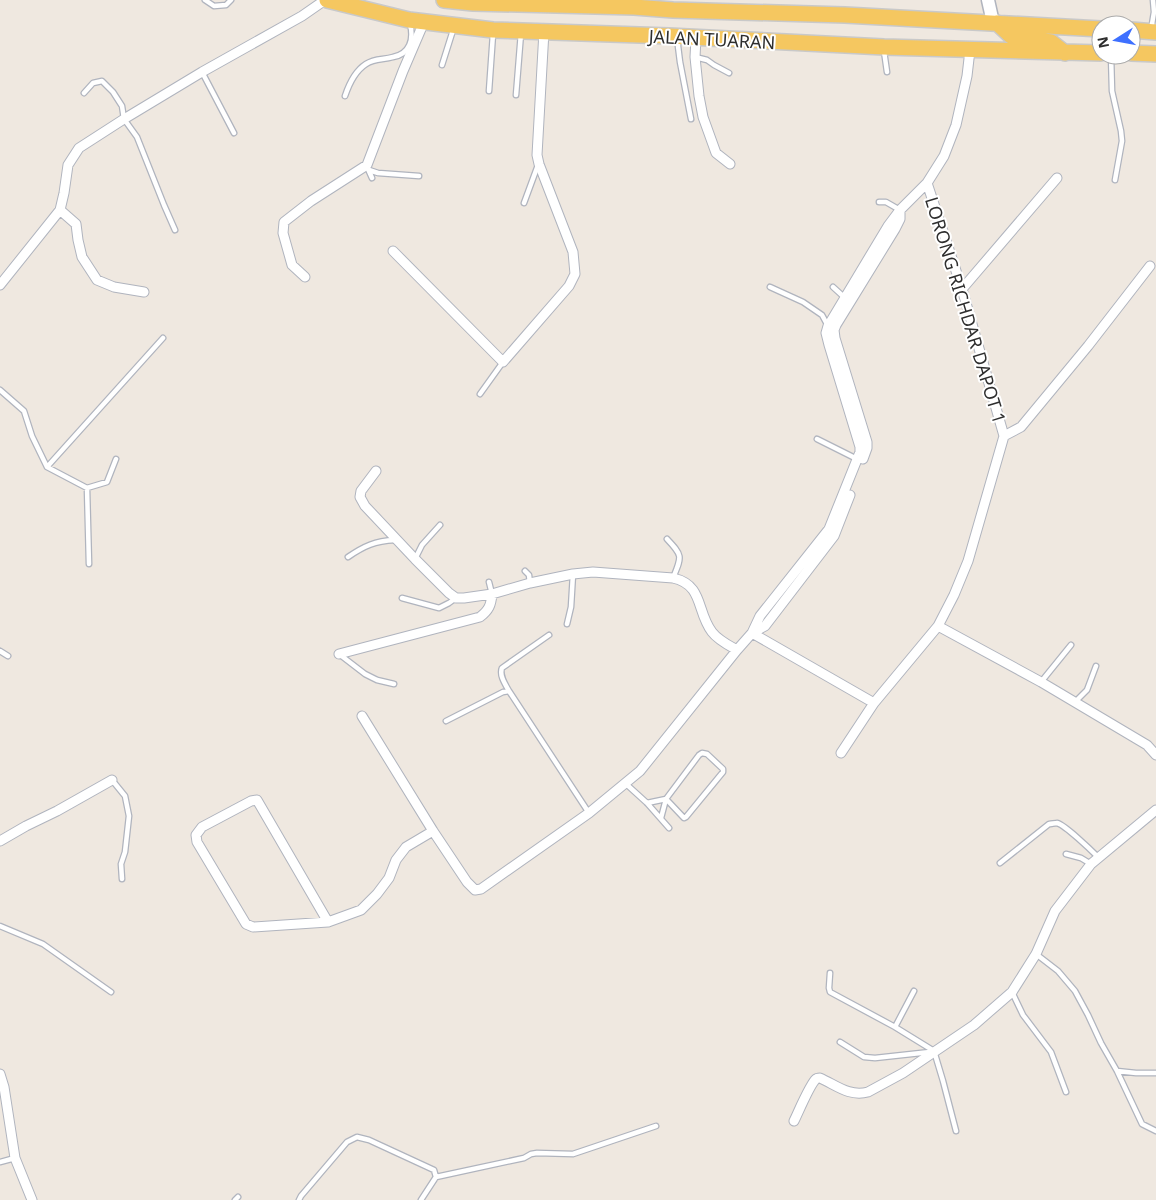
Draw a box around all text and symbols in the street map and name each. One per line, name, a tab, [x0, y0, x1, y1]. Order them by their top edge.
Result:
north arrow	[1091, 15, 1141, 65]
street label: JALAN TUARAN	[646, 24, 776, 54]
text: N	[1092, 35, 1113, 50]
street label: LORONG RICHDAR DAPOT 1	[920, 194, 1012, 426]

